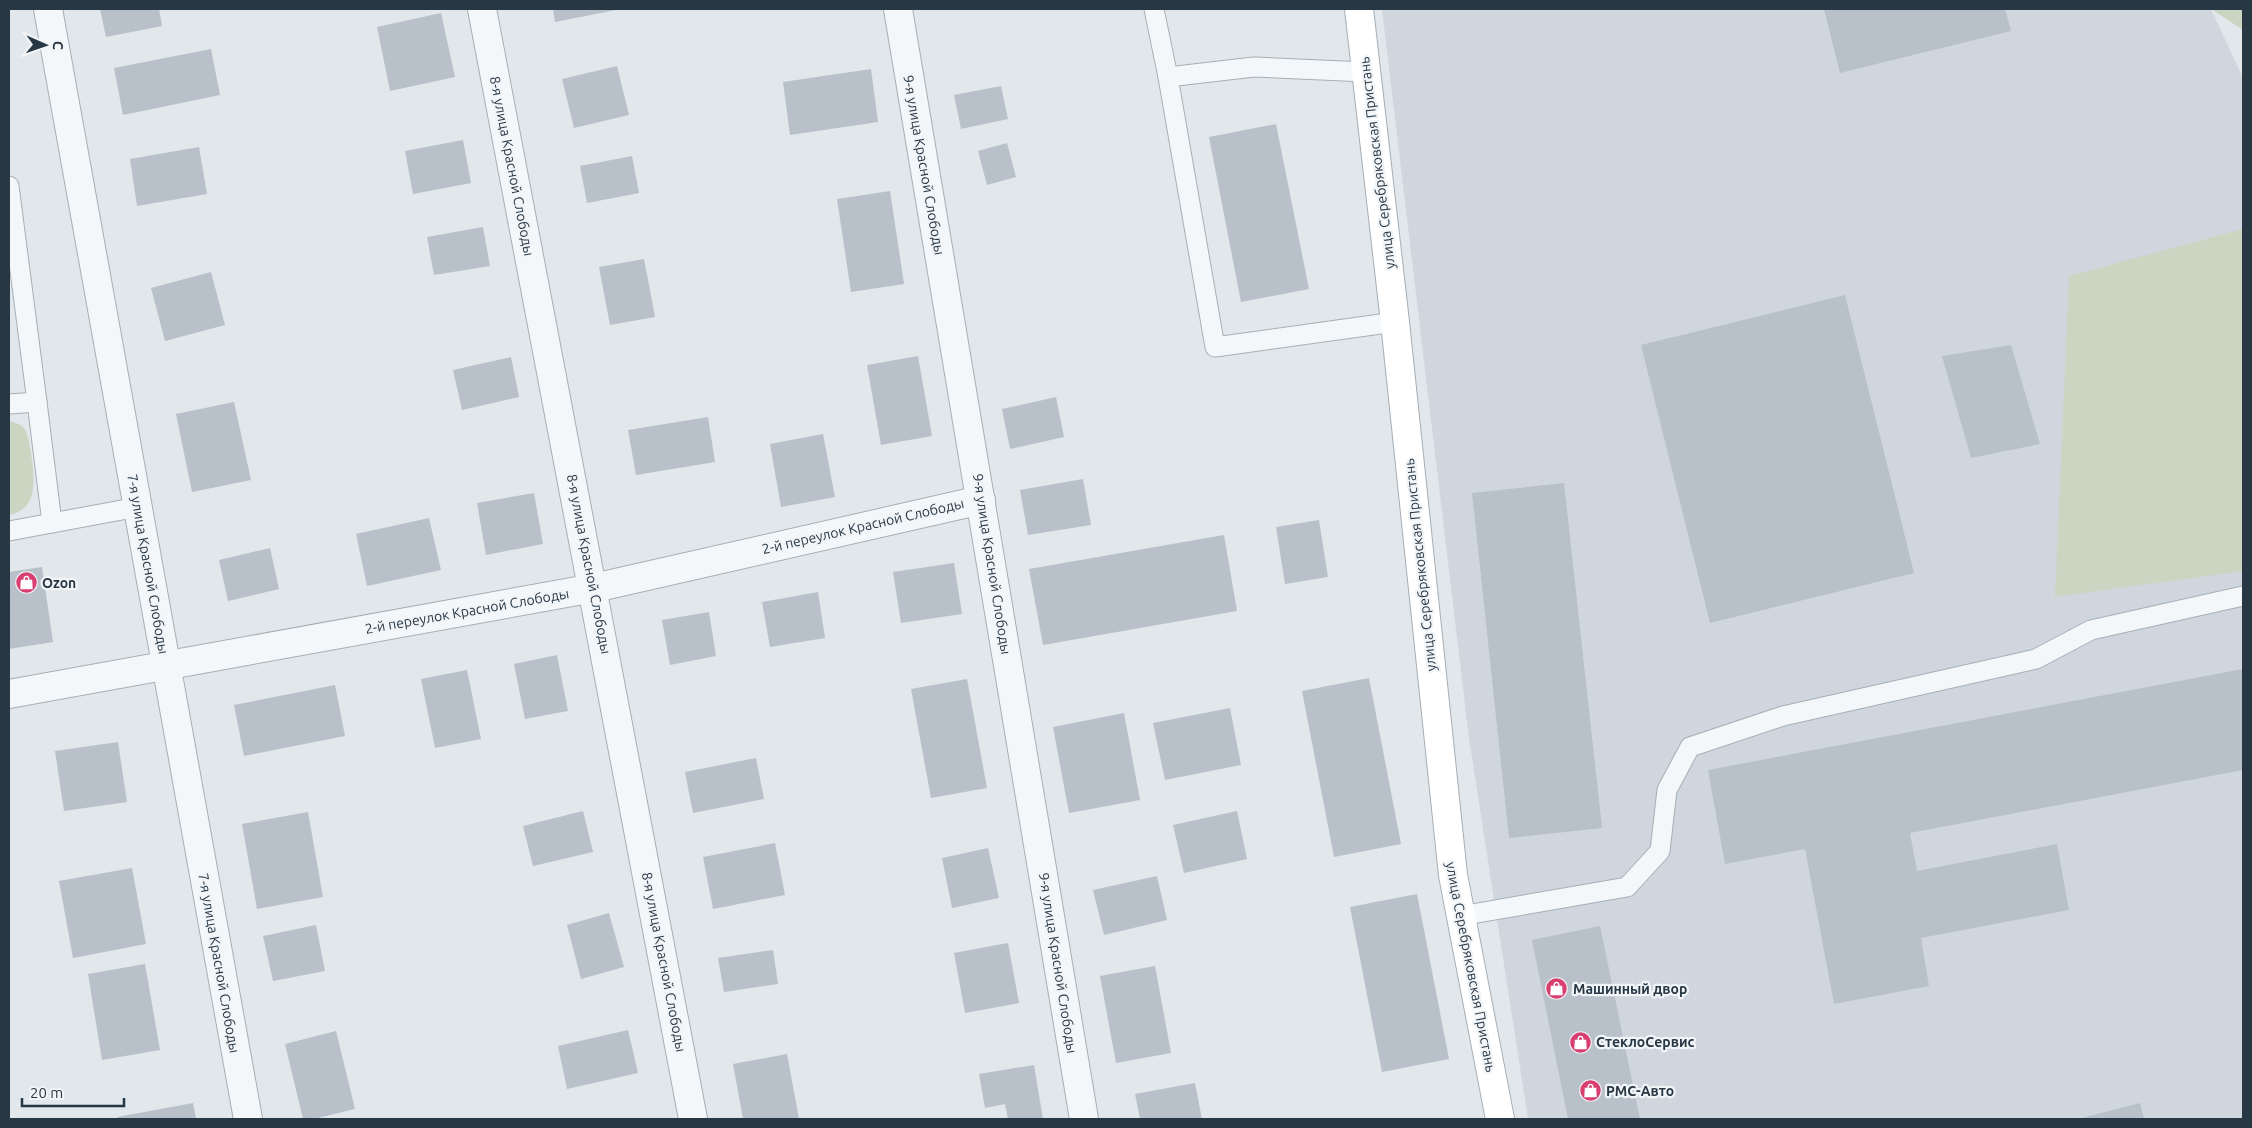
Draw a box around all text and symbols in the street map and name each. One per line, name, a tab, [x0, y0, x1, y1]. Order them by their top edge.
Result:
north arrow	[20, 20, 70, 70]
text: С	[50, 41, 66, 50]
street label: улица Серебряковская Пристань	[1356, 56, 1398, 270]
street label: 9-я улица Красной Слободы	[900, 74, 948, 256]
street label: 8-я улица Красной Слободы	[487, 75, 537, 257]
street label: улица Серебряковская Пристань	[1401, 458, 1439, 672]
street label: 7-я улица Красной Слободы	[124, 473, 172, 655]
street label: 8-я улица Красной Слободы	[564, 473, 614, 655]
street label: 9-я улица Красной Слободы	[970, 473, 1014, 655]
street label: 2-й переулок Красной Слободы	[760, 495, 966, 557]
shop icon: Ozon	[14, 571, 38, 595]
place label: Ozon	[42, 575, 76, 591]
street label: 2-й переулок Красной Слободы	[364, 585, 570, 637]
street label: улица Серебряковская Пристань	[1443, 861, 1499, 1073]
street label: 8-я улица Красной Слободы	[639, 871, 689, 1053]
street label: 7-я улица Красной Слободы	[195, 872, 243, 1054]
street label: 9-я улица Красной Слободы	[1036, 872, 1080, 1054]
shop icon: Машинный двор	[1545, 977, 1569, 1001]
place label: Машинный двор	[1573, 981, 1687, 997]
shop icon: СтеклоСервис	[1568, 1030, 1592, 1054]
place label: СтеклоСервис	[1596, 1034, 1694, 1050]
scale bar	[22, 1076, 125, 1108]
shop icon: РМС-Авто	[1578, 1079, 1602, 1103]
place label: РМС-Авто	[1606, 1083, 1674, 1099]
text: 20 m	[30, 1084, 63, 1101]

